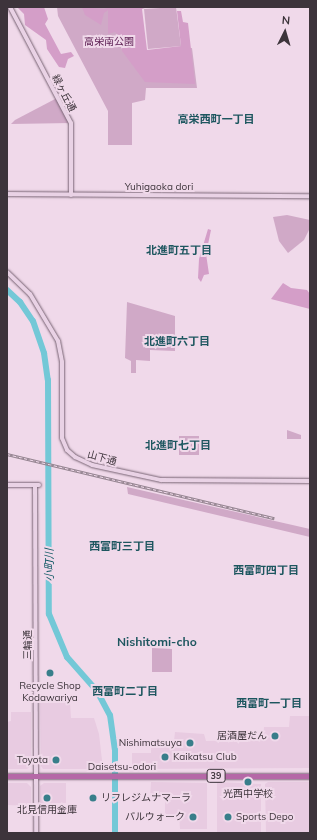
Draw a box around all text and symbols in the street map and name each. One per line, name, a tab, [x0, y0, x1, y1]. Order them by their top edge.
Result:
north arrow	[265, 12, 305, 52]
text: N	[281, 13, 291, 27]
park label: 高栄南公園	[84, 36, 134, 48]
street label: 緑ヶ丘通	[50, 72, 78, 114]
district label: 高栄西町一丁目	[178, 112, 254, 126]
street label: Yuhigaoka dori	[125, 181, 193, 193]
district label: 北進町五丁目	[146, 243, 212, 257]
district label: 北進町六丁目	[144, 334, 210, 348]
district label: 北進町七丁目	[145, 438, 211, 452]
street label: 山下通	[86, 448, 118, 468]
district label: 西富町三丁目	[89, 539, 155, 553]
water label: 小町川	[42, 549, 56, 581]
district label: 西富町四丁目	[233, 563, 299, 577]
street label: 三輪通	[22, 630, 34, 660]
district label: Nishitomi-cho	[117, 635, 197, 649]
marker: Recycle Shop Kodawariya	[45, 668, 55, 678]
place label: Recycle Shop Kodawariya	[19, 679, 81, 702]
district label: 西富町二丁目	[92, 684, 158, 698]
district label: 西富町一丁目	[236, 696, 302, 710]
place label: 居酒屋だん	[217, 730, 267, 742]
marker: 居酒屋だん	[270, 731, 280, 741]
place label: Nishimatsuya	[119, 737, 182, 749]
marker: Nishimatsuya	[185, 738, 195, 748]
place label: Kaikatsu Club	[173, 751, 237, 763]
marker: Kaikatsu Club	[160, 752, 170, 762]
place label: Toyota	[17, 754, 48, 766]
marker: Toyota	[51, 755, 61, 765]
street label: Daisetsu-odori	[88, 761, 156, 773]
road number: 39	[206, 769, 226, 783]
marker: 光西中学校	[243, 777, 253, 787]
place label: 光西中学校	[223, 788, 273, 800]
place label: リフレジムナマーラ	[101, 792, 191, 804]
marker: 北見信用金庫	[42, 793, 52, 803]
marker: リフレジムナマーラ	[88, 793, 98, 803]
place label: 北見信用金庫	[17, 804, 77, 816]
place label: パルウォーク	[125, 811, 185, 823]
place label: Sports Depo	[236, 811, 294, 823]
marker: パルウォーク	[188, 812, 198, 822]
marker: Sports Depo	[223, 812, 233, 822]

